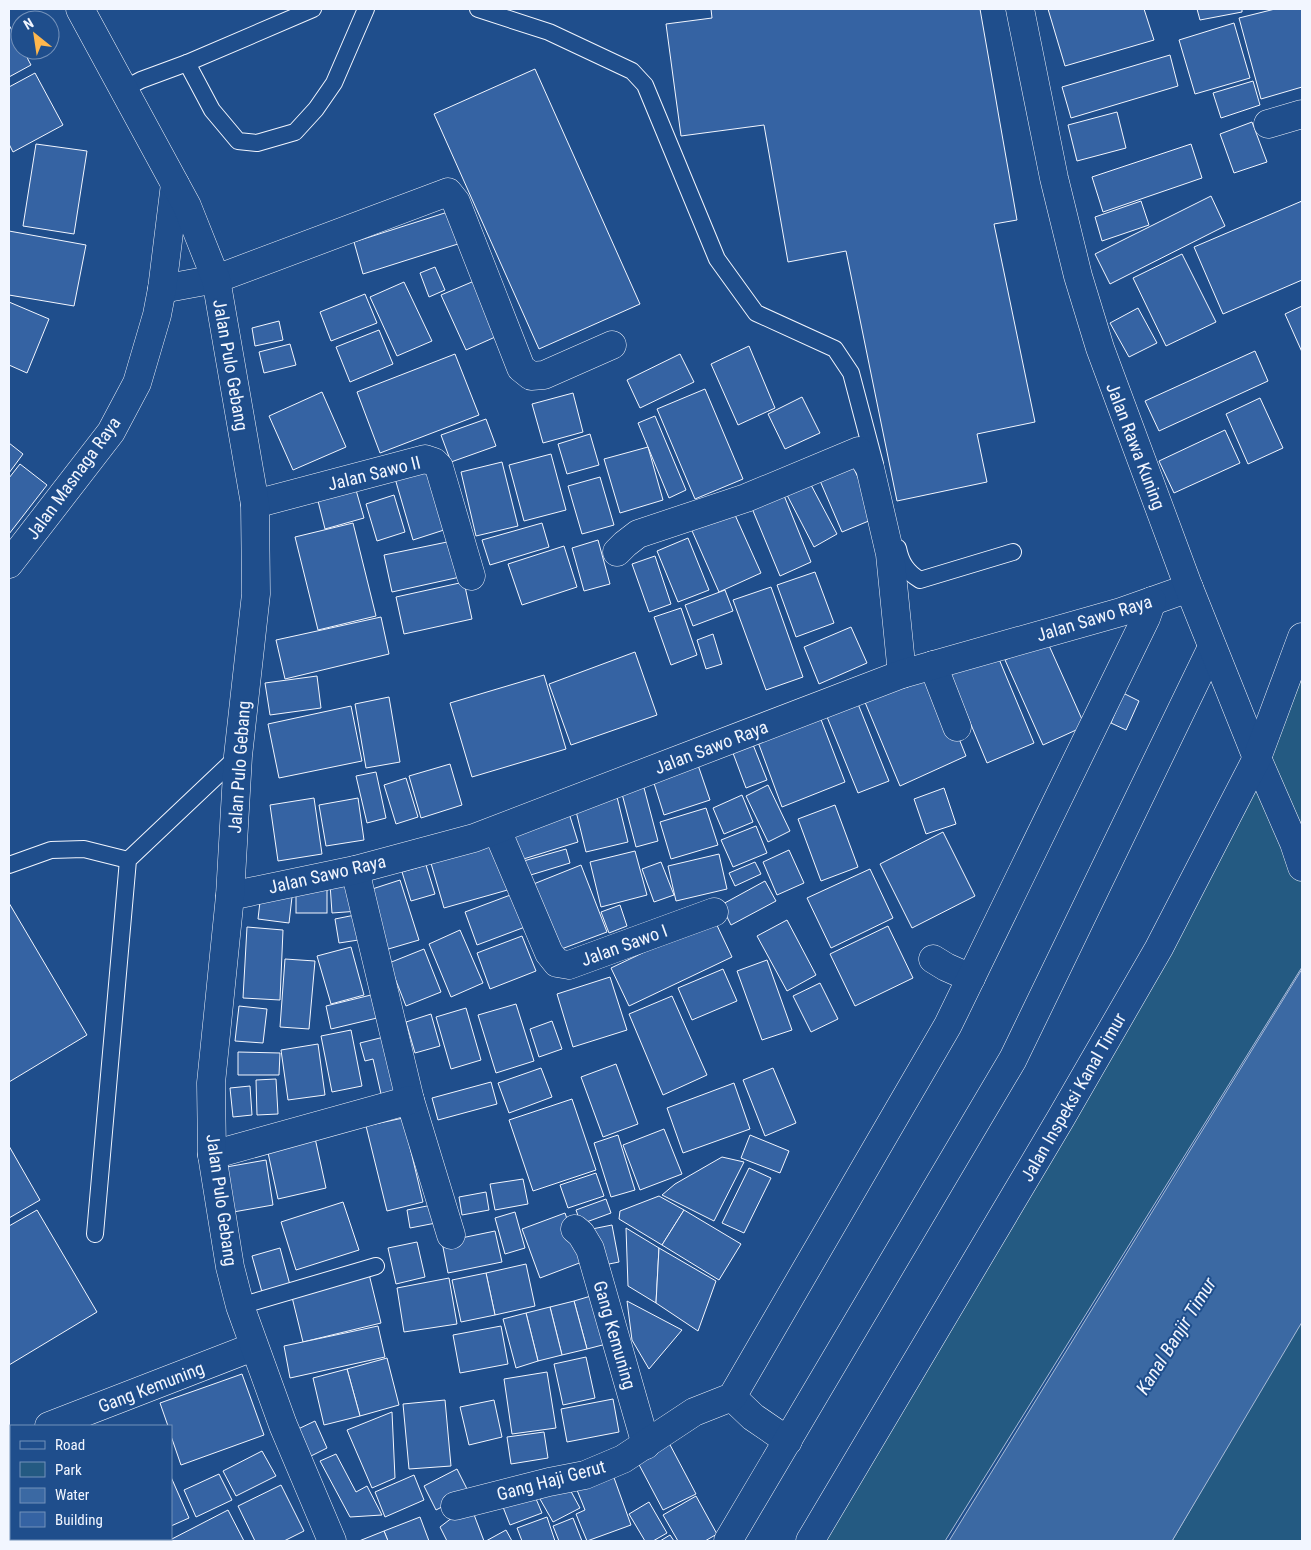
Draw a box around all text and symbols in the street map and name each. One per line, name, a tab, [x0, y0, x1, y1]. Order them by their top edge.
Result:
north arrow	[10, 10, 60, 60]
text: N	[21, 15, 36, 33]
street label: Jalan Pulo Gebang	[209, 298, 253, 432]
street label: Jalan Rawa Kuning	[1102, 380, 1170, 512]
street label: Jalan Masnaga Raya	[21, 413, 125, 543]
street label: Jalan Sawo II	[325, 451, 423, 495]
street label: Jalan Sawo Raya	[1034, 590, 1154, 646]
street label: Jalan Pulo Gebang	[224, 700, 254, 834]
street label: Jalan Sawo Raya	[651, 716, 771, 778]
street label: Jalan Sawo Raya	[266, 850, 388, 898]
street label: Jalan Sawo I	[578, 920, 670, 970]
street label: Jalan Inspeksi Kanal Timur	[1016, 1009, 1130, 1185]
street label: Jalan Pulo Gebang	[202, 1133, 242, 1267]
water label: Kanal Banjir Timur	[1131, 1273, 1221, 1399]
street label: Gang Kemuning	[590, 1278, 640, 1392]
street label: Gang Kemuning	[95, 1357, 207, 1417]
legend	[10, 1425, 172, 1540]
text: Road	[55, 1436, 85, 1454]
street label: Gang Haji Gerut	[494, 1455, 608, 1505]
text: Park	[55, 1461, 82, 1479]
text: Water	[55, 1486, 90, 1504]
text: Building	[55, 1511, 103, 1529]

